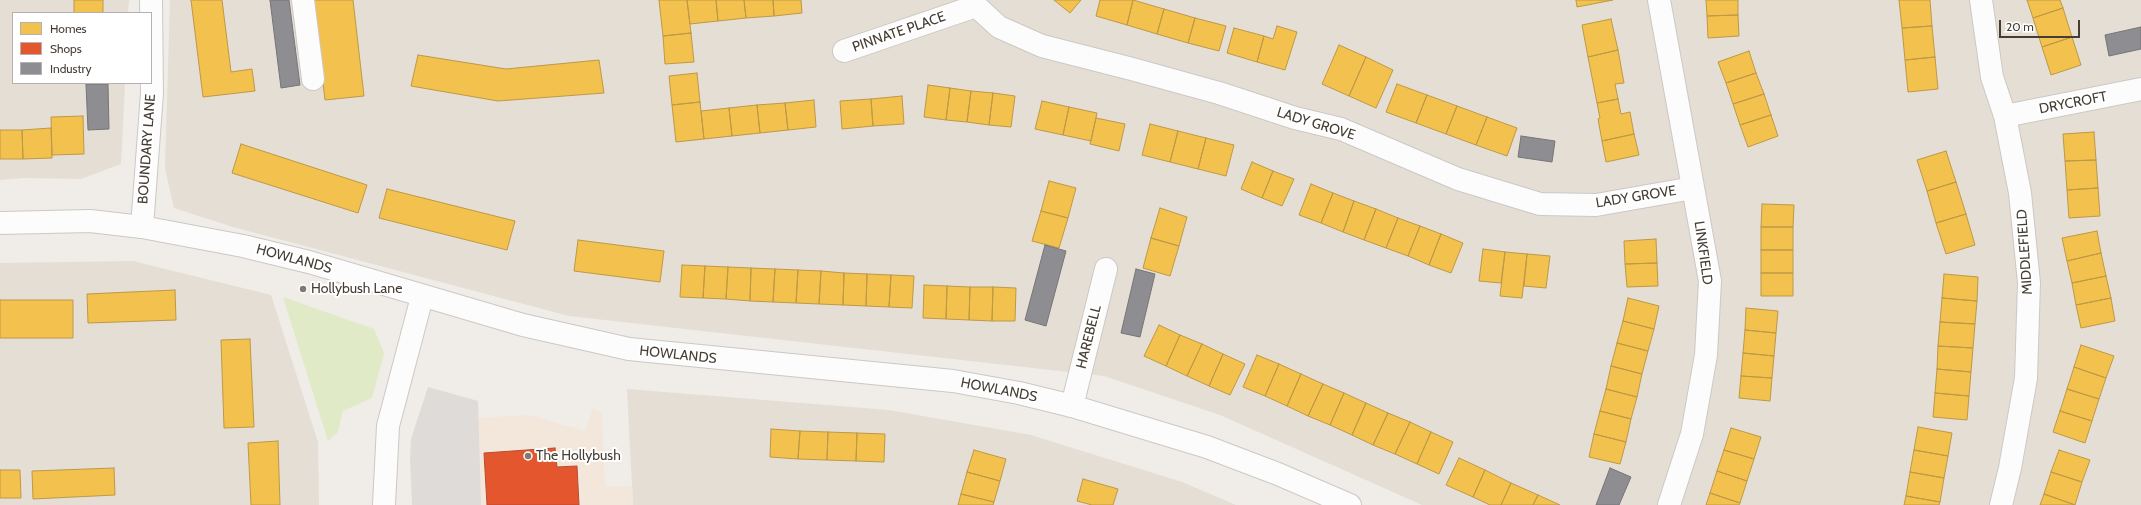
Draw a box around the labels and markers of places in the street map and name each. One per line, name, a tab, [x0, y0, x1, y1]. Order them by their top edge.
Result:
place label: Hollybush Lane	[311, 281, 402, 297]
marker: Hollybush Lane	[298, 284, 308, 294]
place label: The Hollybush	[536, 448, 621, 464]
marker: The Hollybush	[523, 451, 533, 461]

